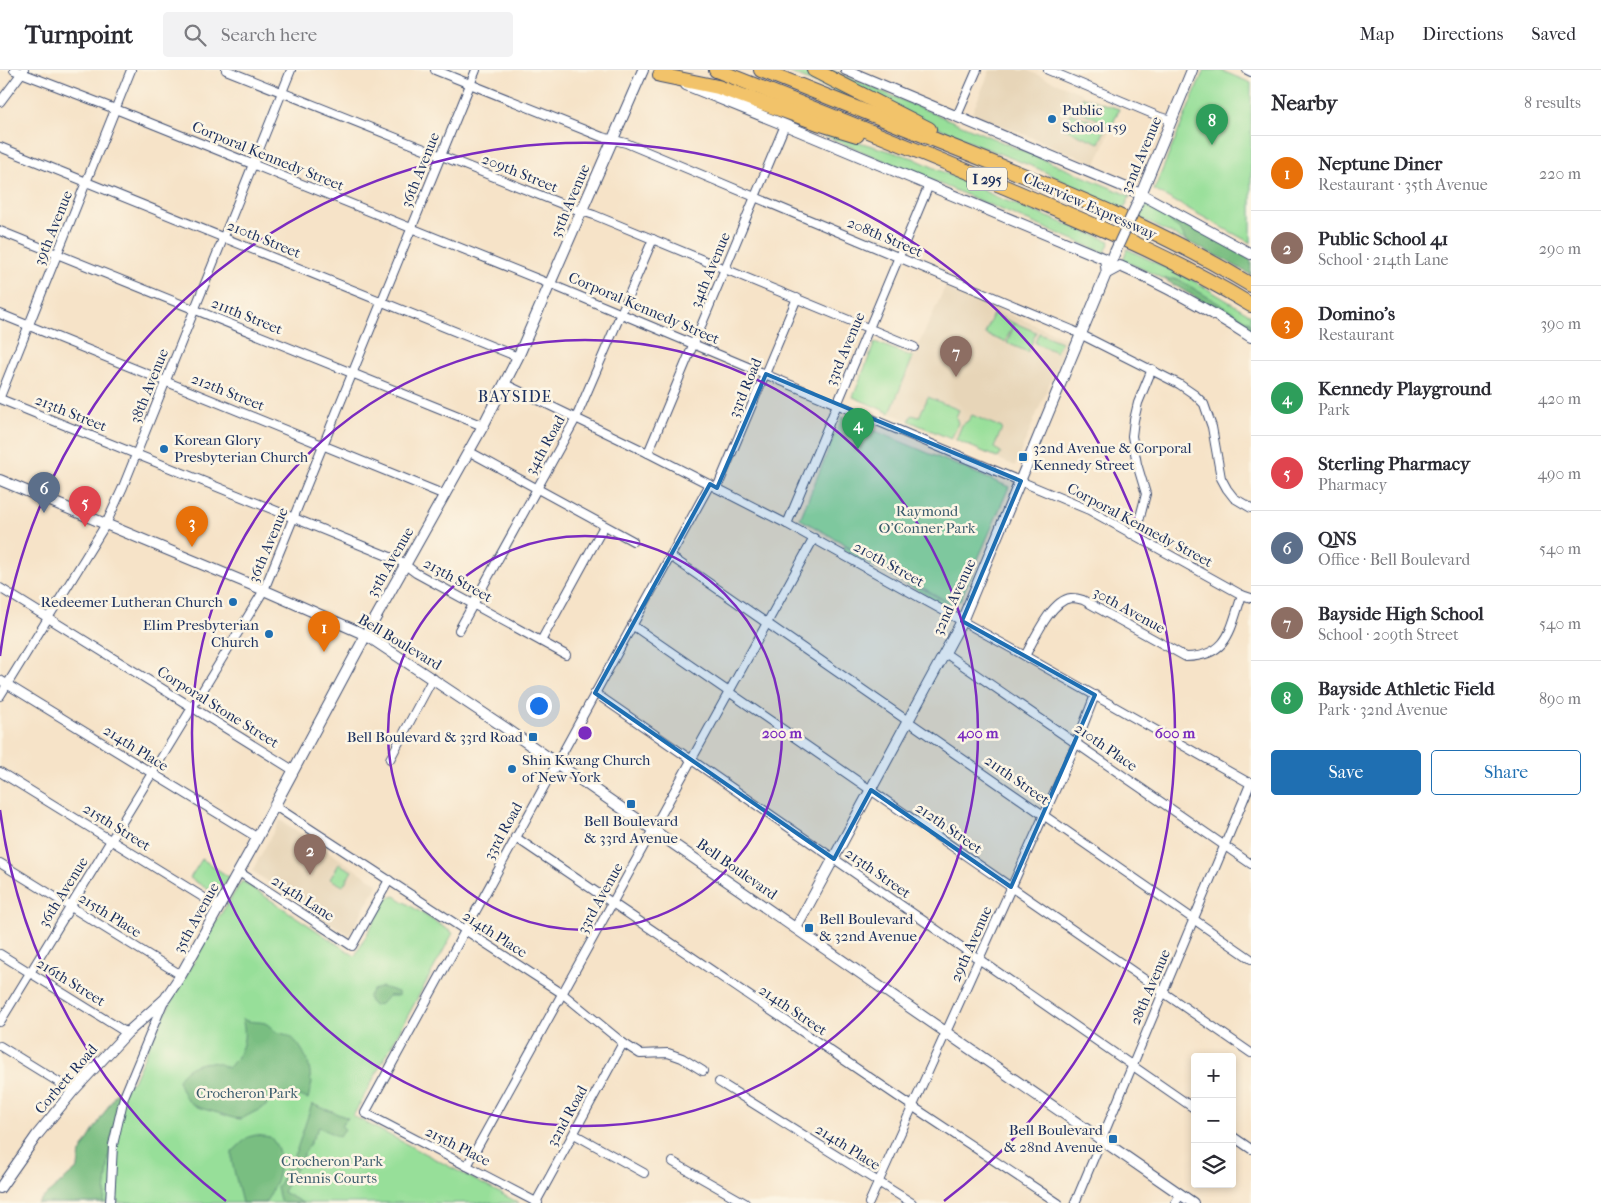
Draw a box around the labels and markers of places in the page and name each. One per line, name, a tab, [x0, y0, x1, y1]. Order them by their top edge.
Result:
place label: Public School 159	[1062, 101, 1127, 136]
pin: 8	[1196, 104, 1228, 145]
marker: Public School 159	[1046, 113, 1058, 125]
pin: 7	[940, 336, 972, 377]
pin: 4	[842, 408, 874, 449]
place label: Korean Glory Presbyterian Church	[174, 431, 309, 466]
place label: 32nd Avenue & Corporal Kennedy Street	[1033, 439, 1192, 474]
marker: Korean Glory Presbyterian Church	[158, 443, 170, 455]
marker: 32nd Avenue & Corporal Kennedy Street	[1017, 451, 1029, 463]
pin: 6	[28, 472, 60, 513]
pin: 5	[69, 486, 101, 527]
pin: 3	[176, 506, 208, 547]
place label: Redeemer Lutheran Church	[41, 593, 224, 611]
marker: Redeemer Lutheran Church	[227, 596, 239, 608]
pin: 1	[308, 611, 340, 652]
place label: Elim Presbyterian Church	[143, 616, 260, 651]
marker: Elim Presbyterian Church	[263, 628, 275, 640]
centre of rings	[576, 724, 594, 742]
place label: Bell Boulevard & 33rd Road	[347, 728, 524, 746]
marker: Bell Boulevard & 33rd Road	[527, 731, 539, 743]
place label: Shin Kwang Church of New York	[522, 751, 651, 786]
marker: Shin Kwang Church of New York	[506, 763, 518, 775]
marker: Bell Boulevard & 33rd Avenue	[625, 798, 637, 810]
place label: Bell Boulevard & 33rd Avenue	[584, 812, 679, 847]
pin: 2	[294, 834, 326, 875]
place label: Bell Boulevard & 32nd Avenue	[819, 910, 917, 945]
marker: Bell Boulevard & 32nd Avenue	[803, 922, 815, 934]
place label: Bell Boulevard & 28nd Avenue	[1004, 1121, 1104, 1156]
marker: Bell Boulevard & 28nd Avenue	[1107, 1133, 1119, 1145]

